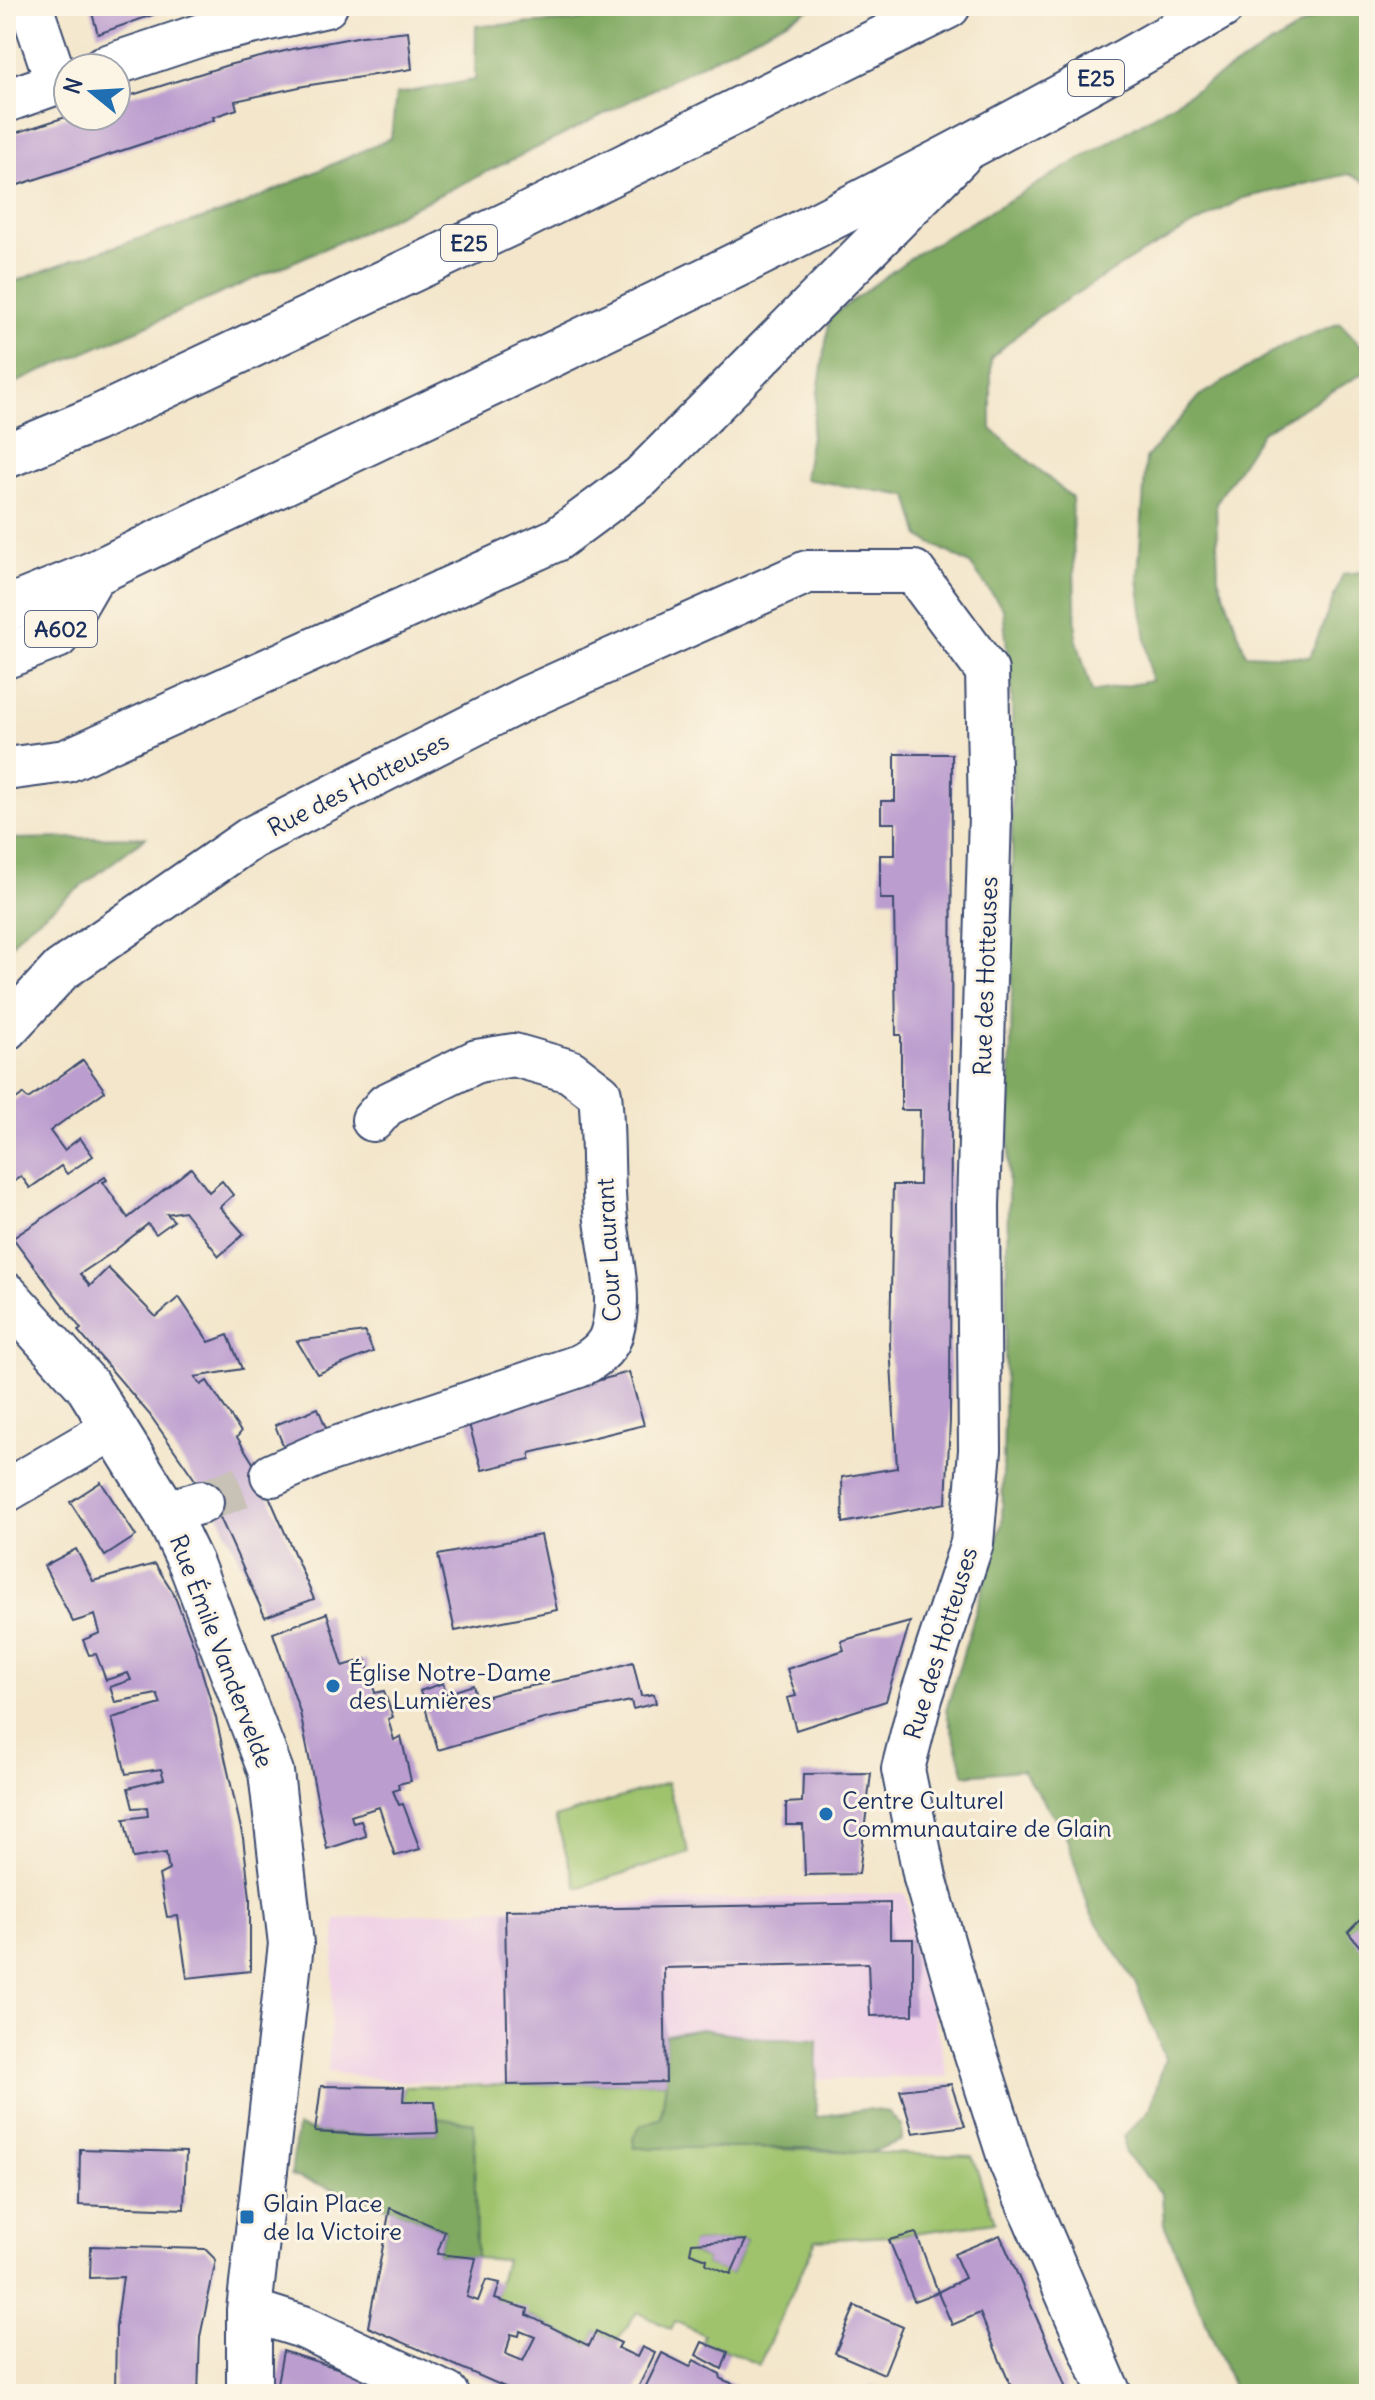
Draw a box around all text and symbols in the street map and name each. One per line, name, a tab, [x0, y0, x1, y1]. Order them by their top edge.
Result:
north arrow	[52, 52, 132, 132]
road number: E25	[1068, 60, 1124, 96]
text: N	[57, 74, 89, 97]
road number: E25	[441, 225, 497, 261]
road number: A602	[25, 611, 97, 647]
street label: Rue des Hotteuses	[262, 725, 454, 843]
street label: Rue des Hotteuses	[967, 876, 1003, 1076]
street label: Cour Laurant	[589, 1177, 627, 1323]
street label: Rue Émile Vandervelde	[164, 1530, 280, 1772]
street label: Rue des Hotteuses	[897, 1543, 983, 1743]
place label: Église Notre-Dame des Lumières	[349, 1657, 551, 1715]
marker: Église Notre-Dame des Lumières	[324, 1677, 342, 1695]
place label: Centre Culturel Communautaire de Glain	[842, 1785, 1112, 1843]
marker: Centre Culturel Communautaire de Glain	[817, 1805, 835, 1823]
place label: Glain Place de la Victoire	[263, 2188, 402, 2246]
marker: Glain Place de la Victoire	[238, 2208, 256, 2226]

